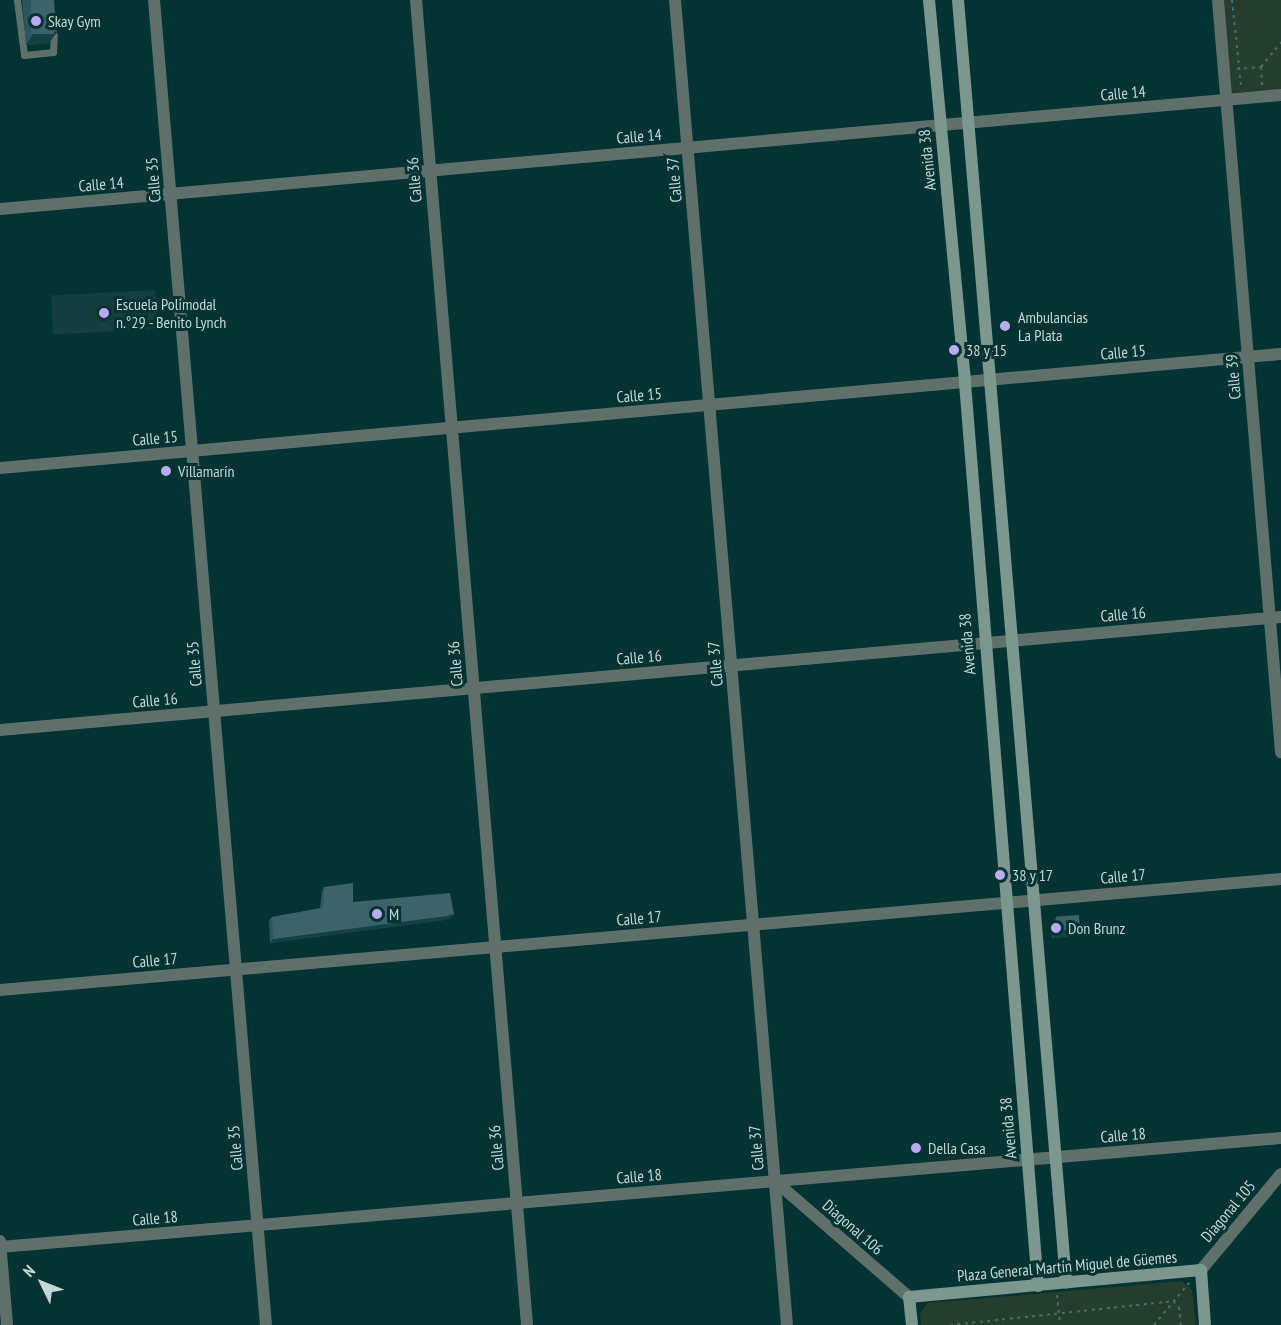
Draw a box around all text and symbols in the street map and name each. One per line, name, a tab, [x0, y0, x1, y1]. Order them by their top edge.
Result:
place label: Skay Gym	[48, 11, 101, 31]
marker: Skay Gym	[29, 14, 43, 28]
street label: Calle 14	[1100, 81, 1146, 105]
street label: Calle 14	[616, 124, 662, 148]
street label: Avenida 38	[914, 128, 940, 192]
street label: Calle 35	[141, 157, 165, 203]
street label: Calle 36	[402, 157, 426, 203]
street label: Calle 37	[662, 157, 686, 203]
street label: Calle 14	[78, 172, 124, 196]
place label: Escuela Polimodal n.°29 - Benito Lynch	[116, 294, 228, 332]
marker: Escuela Polimodal n.°29 - Benito Lynch	[97, 306, 111, 320]
place label: Ambulancias La Plata	[1018, 307, 1088, 345]
marker: Ambulancias La Plata	[996, 317, 1014, 335]
place label: 38 y 15	[966, 340, 1008, 360]
street label: Calle 15	[1100, 340, 1146, 364]
marker: 38 y 15	[947, 343, 961, 357]
street label: Calle 39	[1221, 354, 1245, 400]
street label: Calle 15	[616, 383, 662, 407]
street label: Calle 15	[132, 426, 178, 450]
place label: Villamarín	[178, 461, 234, 481]
marker: Villamarín	[159, 464, 173, 478]
street label: Calle 16	[1100, 602, 1146, 626]
street label: Avenida 38	[955, 613, 979, 675]
street label: Calle 35	[182, 641, 206, 687]
street label: Calle 36	[443, 641, 467, 687]
street label: Calle 37	[703, 641, 727, 687]
street label: Calle 16	[616, 645, 662, 669]
street label: Calle 16	[132, 688, 178, 712]
street label: Calle 17	[1100, 864, 1146, 888]
place label: 38 y 17	[1012, 865, 1054, 885]
marker: 38 y 17	[993, 868, 1007, 882]
place label: M	[389, 904, 399, 924]
street label: Calle 17	[616, 906, 662, 930]
marker: M	[370, 907, 384, 921]
place label: Don Brunz	[1068, 918, 1125, 938]
marker: Don Brunz	[1049, 921, 1063, 935]
street label: Calle 17	[132, 948, 178, 972]
street label: Avenida 38	[996, 1097, 1020, 1159]
street label: Calle 18	[1100, 1123, 1146, 1147]
street label: Calle 35	[223, 1125, 247, 1171]
street label: Calle 36	[484, 1125, 508, 1171]
street label: Calle 37	[744, 1125, 768, 1171]
place label: Della Casa	[928, 1138, 986, 1158]
marker: Della Casa	[909, 1141, 923, 1155]
street label: Calle 18	[616, 1164, 662, 1188]
street label: Diagonal 105	[1197, 1176, 1259, 1246]
street label: Diagonal 106	[819, 1195, 887, 1259]
street label: Calle 18	[132, 1206, 178, 1230]
street label: Plaza General Martín Miguel de Güemes	[956, 1247, 1178, 1285]
north arrow	[12, 1253, 72, 1313]
text: N	[19, 1261, 39, 1281]

